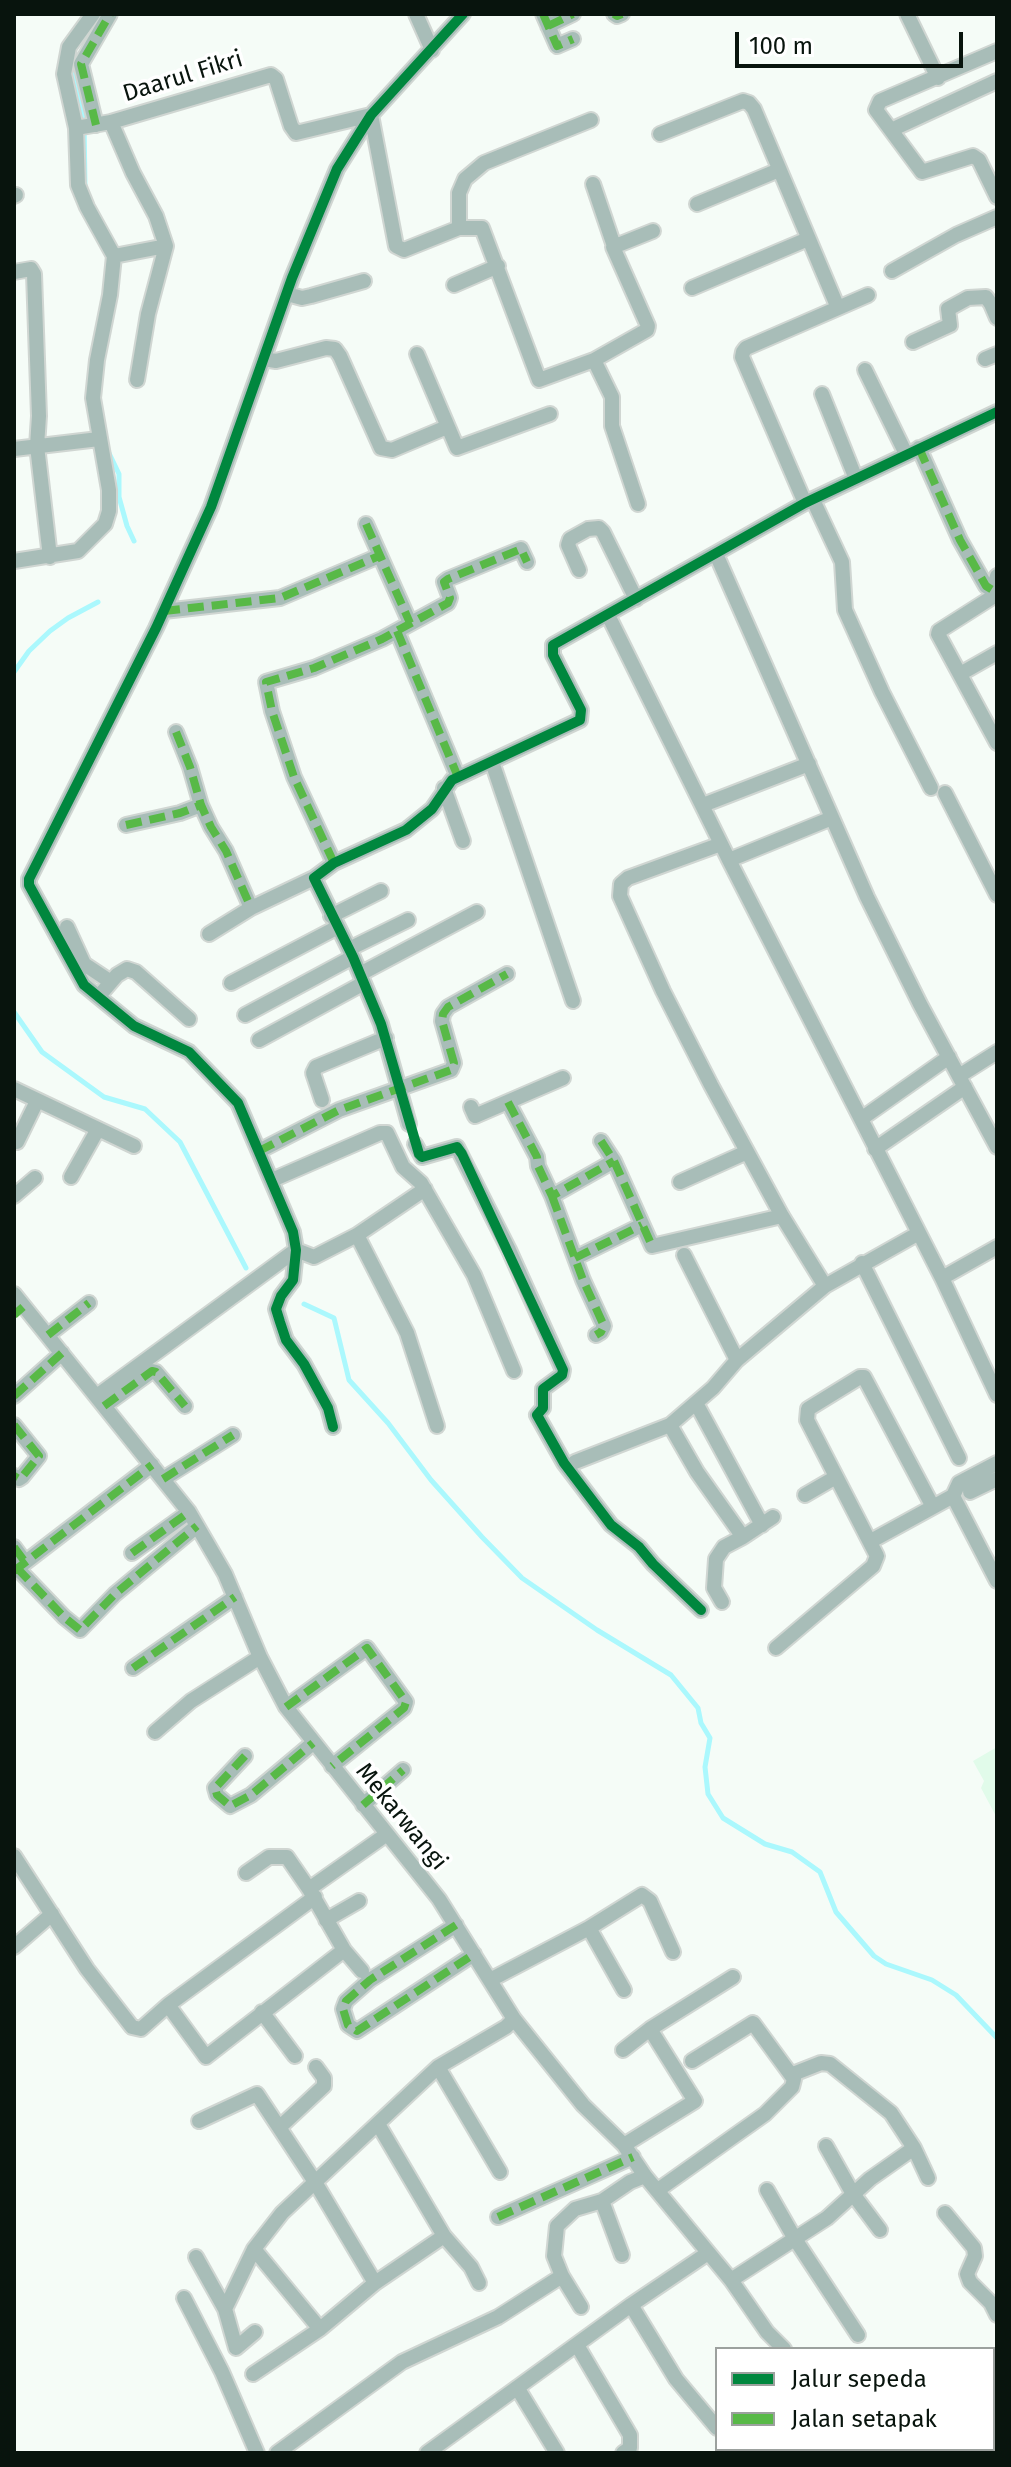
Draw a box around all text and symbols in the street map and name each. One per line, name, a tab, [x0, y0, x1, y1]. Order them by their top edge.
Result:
scale bar	[739, 16, 967, 66]
text: 100 m	[749, 32, 813, 60]
street label: Daarul Fikri	[120, 45, 246, 109]
street label: Mekarwangi	[349, 1758, 453, 1876]
legend	[715, 2347, 995, 2451]
text: Jalur sepeda	[791, 2365, 927, 2393]
text: Jalan setapak	[791, 2405, 937, 2433]

